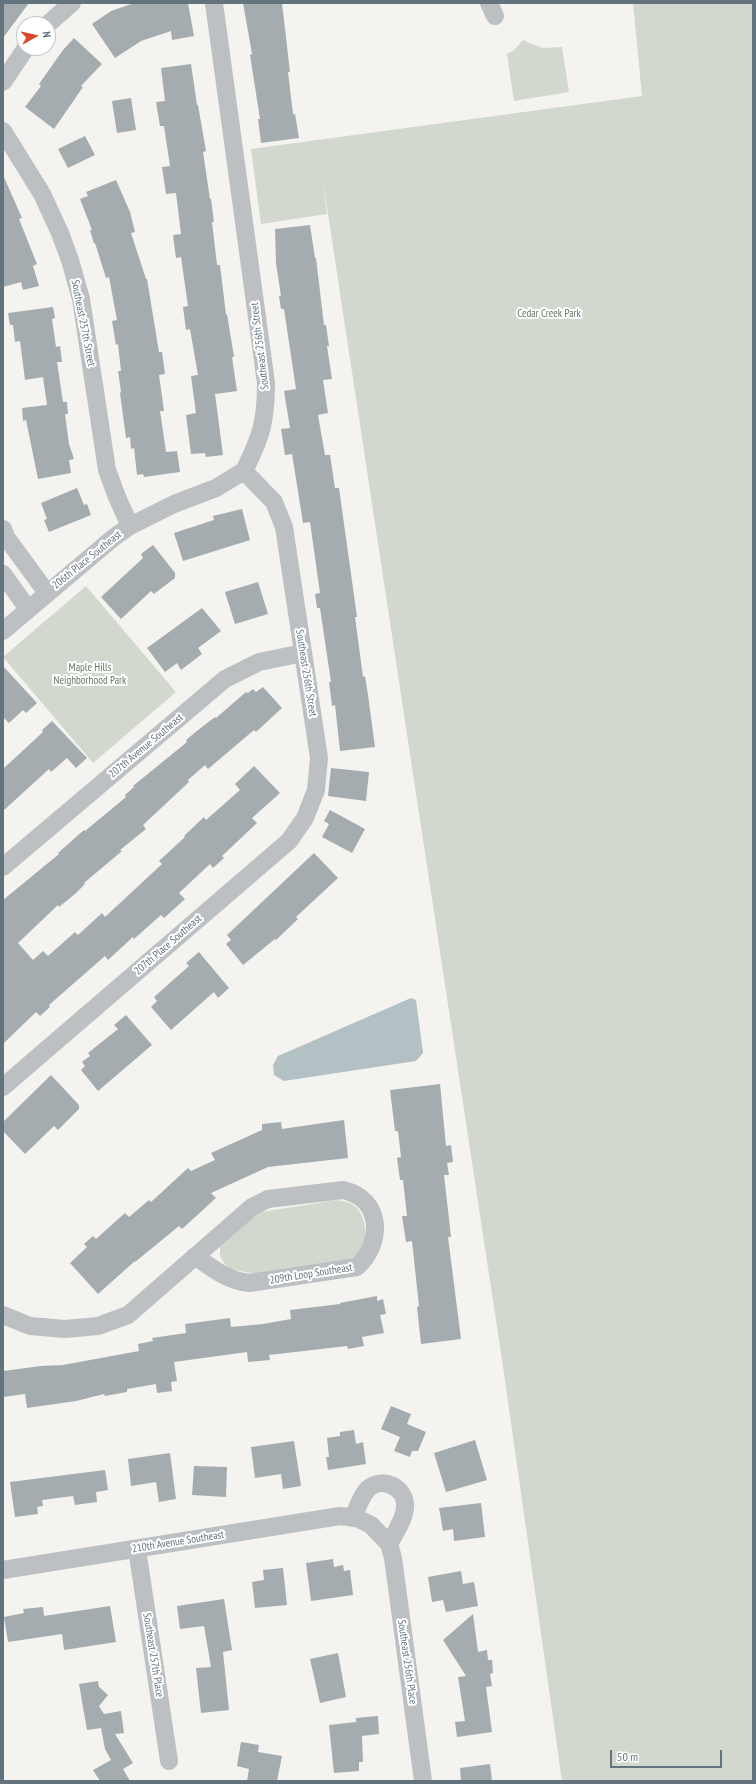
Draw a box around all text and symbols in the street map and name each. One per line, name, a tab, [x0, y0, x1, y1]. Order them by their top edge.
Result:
north arrow	[16, 16, 56, 56]
text: N	[40, 31, 54, 38]
street label: Southeast 257th Street	[68, 279, 98, 367]
street label: Southeast 256th Street	[248, 302, 272, 390]
park label: Cedar Creek Park	[517, 307, 581, 321]
street label: 206th Place Southeast	[50, 528, 124, 592]
street label: Southeast 256th Street	[293, 629, 319, 717]
park label: Maple Hills Neighborhood Park	[54, 661, 126, 687]
street label: 207th Avenue Southeast	[106, 711, 186, 781]
street label: 207th Place Southeast	[131, 912, 205, 978]
street label: 209th Loop Southeast	[269, 1261, 353, 1287]
street label: 210th Avenue Southeast	[131, 1528, 225, 1556]
street label: Southeast 257th Place	[140, 1612, 166, 1698]
street label: Southeast 256th Place	[395, 1619, 419, 1705]
scale bar	[612, 1742, 724, 1768]
text: 50 m	[617, 1749, 638, 1764]

